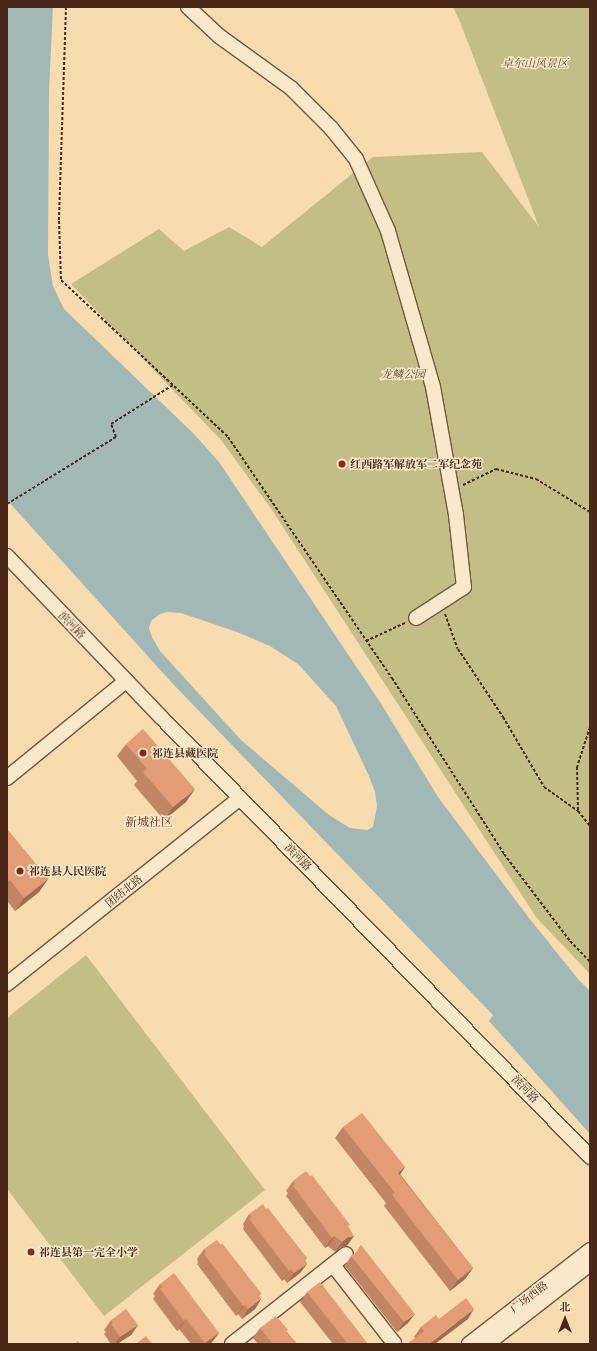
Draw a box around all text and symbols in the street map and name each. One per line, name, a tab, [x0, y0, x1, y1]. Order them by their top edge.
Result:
park label: 卓尔山风景区	[502, 56, 568, 70]
park label: 龙鳞公园	[381, 367, 425, 381]
place label: 红西路军解放军二军纪念苑	[350, 457, 482, 471]
marker: 红西路军解放军二军纪念苑	[337, 459, 347, 469]
street label: 滨河路	[56, 609, 88, 641]
place label: 祁连县藏医院	[152, 746, 218, 760]
marker: 祁连县藏医院	[137, 747, 149, 759]
district label: 新城社区	[125, 815, 173, 829]
street label: 滨河路	[282, 841, 314, 873]
place label: 祁连县人民医院	[29, 864, 106, 878]
marker: 祁连县人民医院	[14, 865, 26, 877]
street label: 团结北路	[103, 872, 145, 910]
street label: 滨河路	[509, 1073, 541, 1105]
place label: 祁连县第一完全小学	[39, 1245, 138, 1259]
marker: 祁连县第一完全小学	[26, 1247, 36, 1257]
street label: 广场西路	[508, 1278, 550, 1316]
north arrow	[545, 1299, 585, 1339]
text: 北	[560, 1300, 571, 1314]

